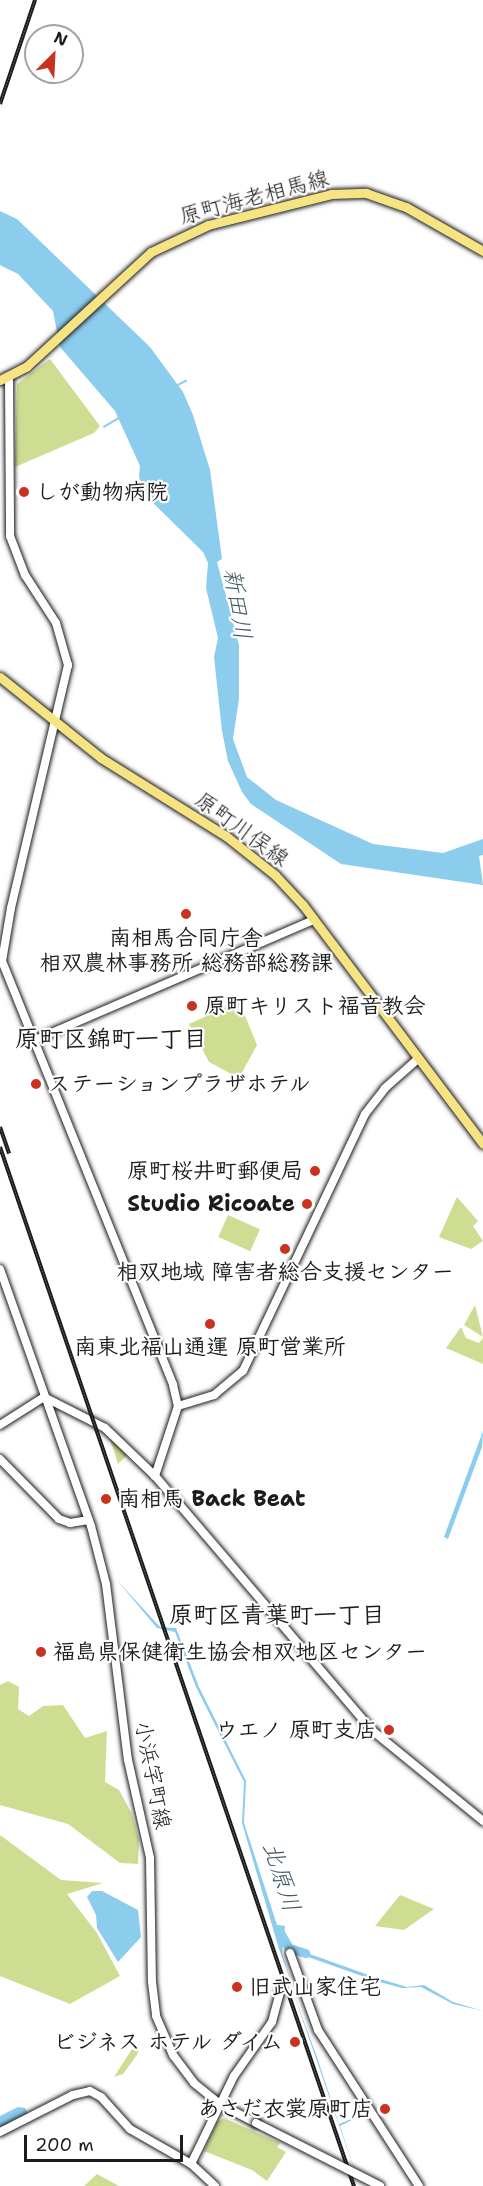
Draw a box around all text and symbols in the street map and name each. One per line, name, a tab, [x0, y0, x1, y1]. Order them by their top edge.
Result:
north arrow	[24, 24, 84, 84]
text: N	[51, 27, 71, 51]
street label: 原町海老相馬線	[176, 164, 332, 230]
place label: しが動物病院	[36, 479, 168, 505]
marker: しが動物病院	[17, 485, 31, 499]
water label: 新田川	[217, 566, 257, 642]
street label: 原町川俣線	[190, 786, 294, 872]
marker: 南相馬合同庁舎 相双農林事務所 総務部総務課	[179, 907, 193, 921]
place label: 南相馬合同庁舎 相双農林事務所 総務部総務課	[39, 924, 333, 975]
place label: 原町キリスト福音教会	[204, 993, 424, 1019]
marker: 原町キリスト福音教会	[185, 999, 199, 1013]
district label: 原町区錦町一丁目	[15, 1026, 207, 1054]
place label: ステーションプラザホテル	[48, 1071, 312, 1097]
marker: ステーションプラザホテル	[29, 1077, 43, 1091]
place label: 原町桜井町郵便局	[127, 1158, 303, 1184]
marker: 原町桜井町郵便局	[308, 1164, 322, 1178]
place label: Studio Ricoate	[127, 1191, 295, 1217]
marker: Studio Ricoate	[300, 1197, 314, 1211]
marker: 相双地域 障害者総合支援センター	[278, 1242, 292, 1256]
place label: 相双地域 障害者総合支援センター	[116, 1259, 454, 1285]
marker: 南東北福山通運 原町営業所	[203, 1317, 217, 1331]
place label: 南東北福山通運 原町営業所	[74, 1334, 346, 1360]
place label: 南相馬 Back Beat	[118, 1486, 305, 1512]
marker: 南相馬 Back Beat	[99, 1492, 113, 1506]
district label: 原町区青葉町一丁目	[169, 1602, 385, 1630]
place label: 福島県保健衛生協会相双地区センター	[53, 1639, 427, 1665]
marker: 福島県保健衛生協会相双地区センター	[34, 1645, 48, 1659]
place label: ウエノ 原町支店	[215, 1717, 377, 1743]
street label: 小浜字町線	[130, 1718, 176, 1832]
marker: ウエノ 原町支店	[382, 1723, 396, 1737]
water label: 北原川	[256, 1838, 306, 1916]
place label: 旧武山家住宅	[249, 1974, 381, 2000]
marker: 旧武山家住宅	[230, 1980, 244, 1994]
place label: ビジネス ホテル ダイム	[48, 2029, 283, 2055]
marker: ビジネス ホテル ダイム	[288, 2035, 302, 2049]
place label: あさだ衣裳原町店	[197, 2096, 373, 2122]
marker: あさだ衣裳原町店	[378, 2102, 392, 2116]
scale bar	[27, 2123, 186, 2161]
text: 200 m	[35, 2133, 94, 2157]

